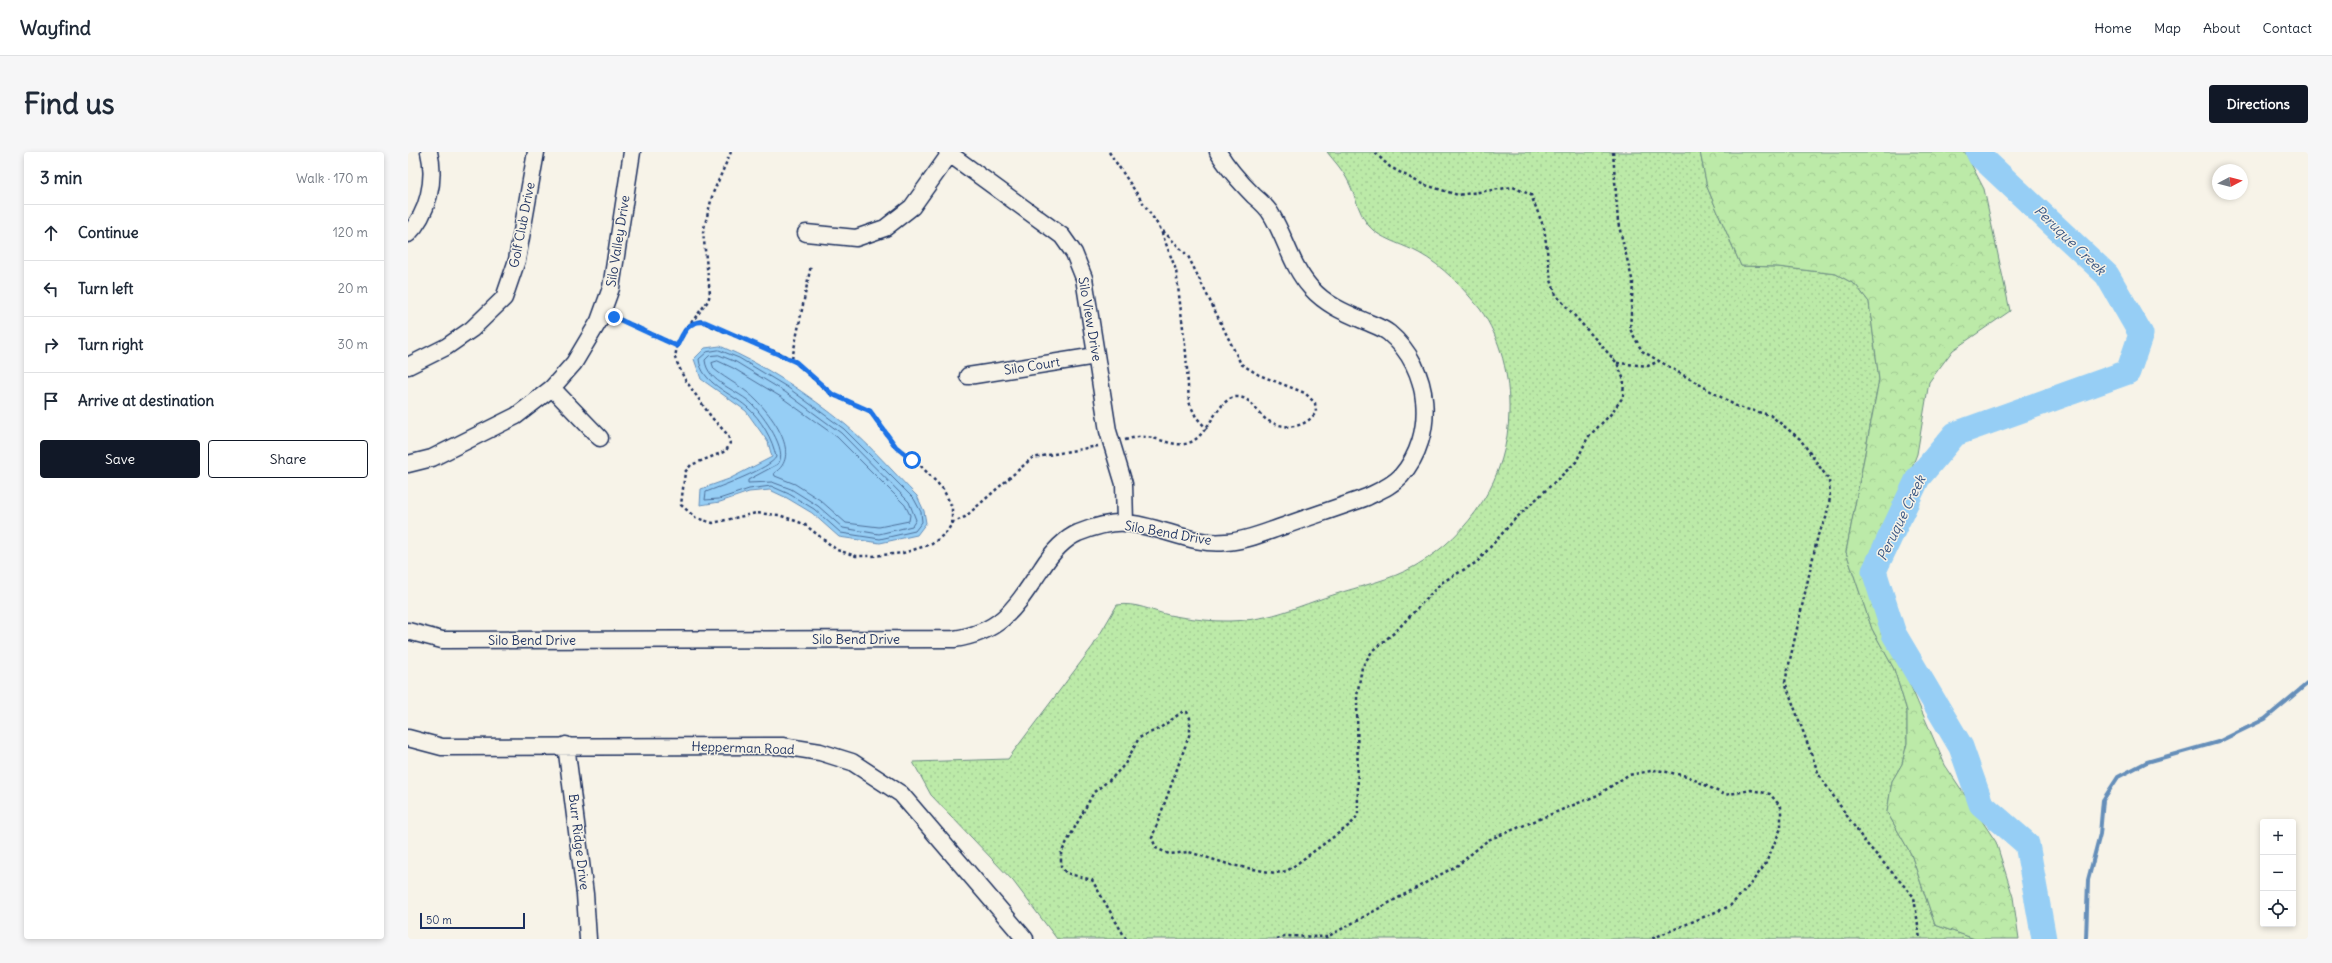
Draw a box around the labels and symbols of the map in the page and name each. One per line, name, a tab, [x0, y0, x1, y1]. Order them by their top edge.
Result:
north arrow	[2212, 164, 2248, 200]
street label: Golf Club Drive	[505, 181, 539, 269]
street label: Silo Valley Drive	[602, 194, 634, 288]
water label: Peruque Creek	[2030, 201, 2110, 279]
street label: Silo View Drive	[1074, 275, 1106, 363]
route end	[605, 308, 623, 326]
street label: Silo Court	[1003, 353, 1062, 379]
route start	[903, 451, 921, 469]
water label: Peruque Creek	[1873, 472, 1930, 564]
street label: Silo Bend Drive	[1123, 517, 1213, 549]
street label: Silo Bend Drive	[812, 631, 900, 648]
street label: Silo Bend Drive	[488, 632, 576, 649]
street label: Hepperman Road	[691, 738, 795, 758]
street label: Burr Ridge Drive	[565, 793, 593, 891]
scale bar	[420, 911, 525, 930]

